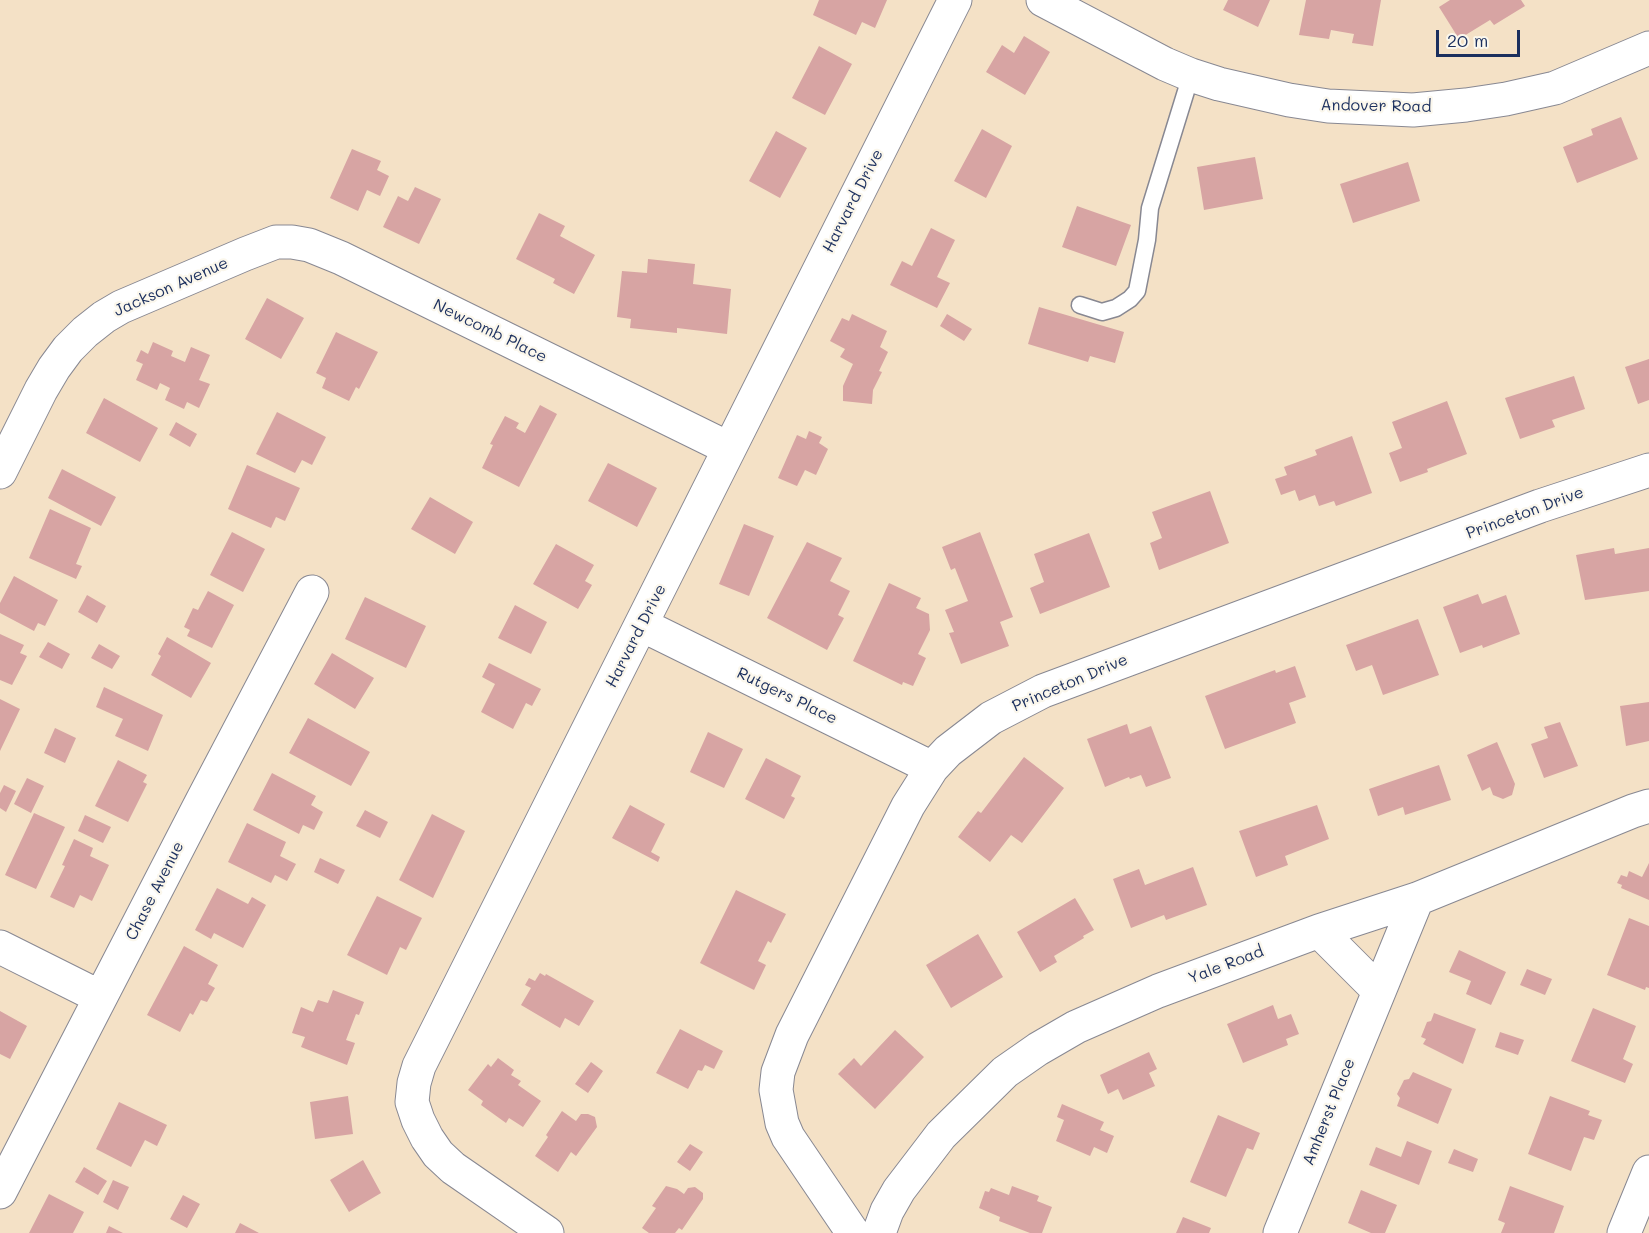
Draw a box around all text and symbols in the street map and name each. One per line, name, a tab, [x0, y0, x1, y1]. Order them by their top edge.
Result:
scale bar	[1439, 18, 1523, 56]
text: 20 m	[1447, 28, 1488, 52]
street label: Andover Road	[1320, 95, 1432, 117]
street label: Harvard Drive	[819, 146, 887, 256]
street label: Jackson Avenue	[111, 253, 231, 321]
street label: Newcomb Place	[430, 295, 550, 367]
street label: Princeton Drive	[1464, 483, 1586, 543]
street label: Harvard Drive	[602, 581, 670, 691]
street label: Princeton Drive	[1009, 650, 1131, 716]
street label: Rutgers Place	[734, 663, 840, 729]
street label: Chase Avenue	[122, 838, 188, 944]
street label: Yale Road	[1186, 942, 1266, 988]
street label: Amherst Place	[1299, 1056, 1359, 1168]

